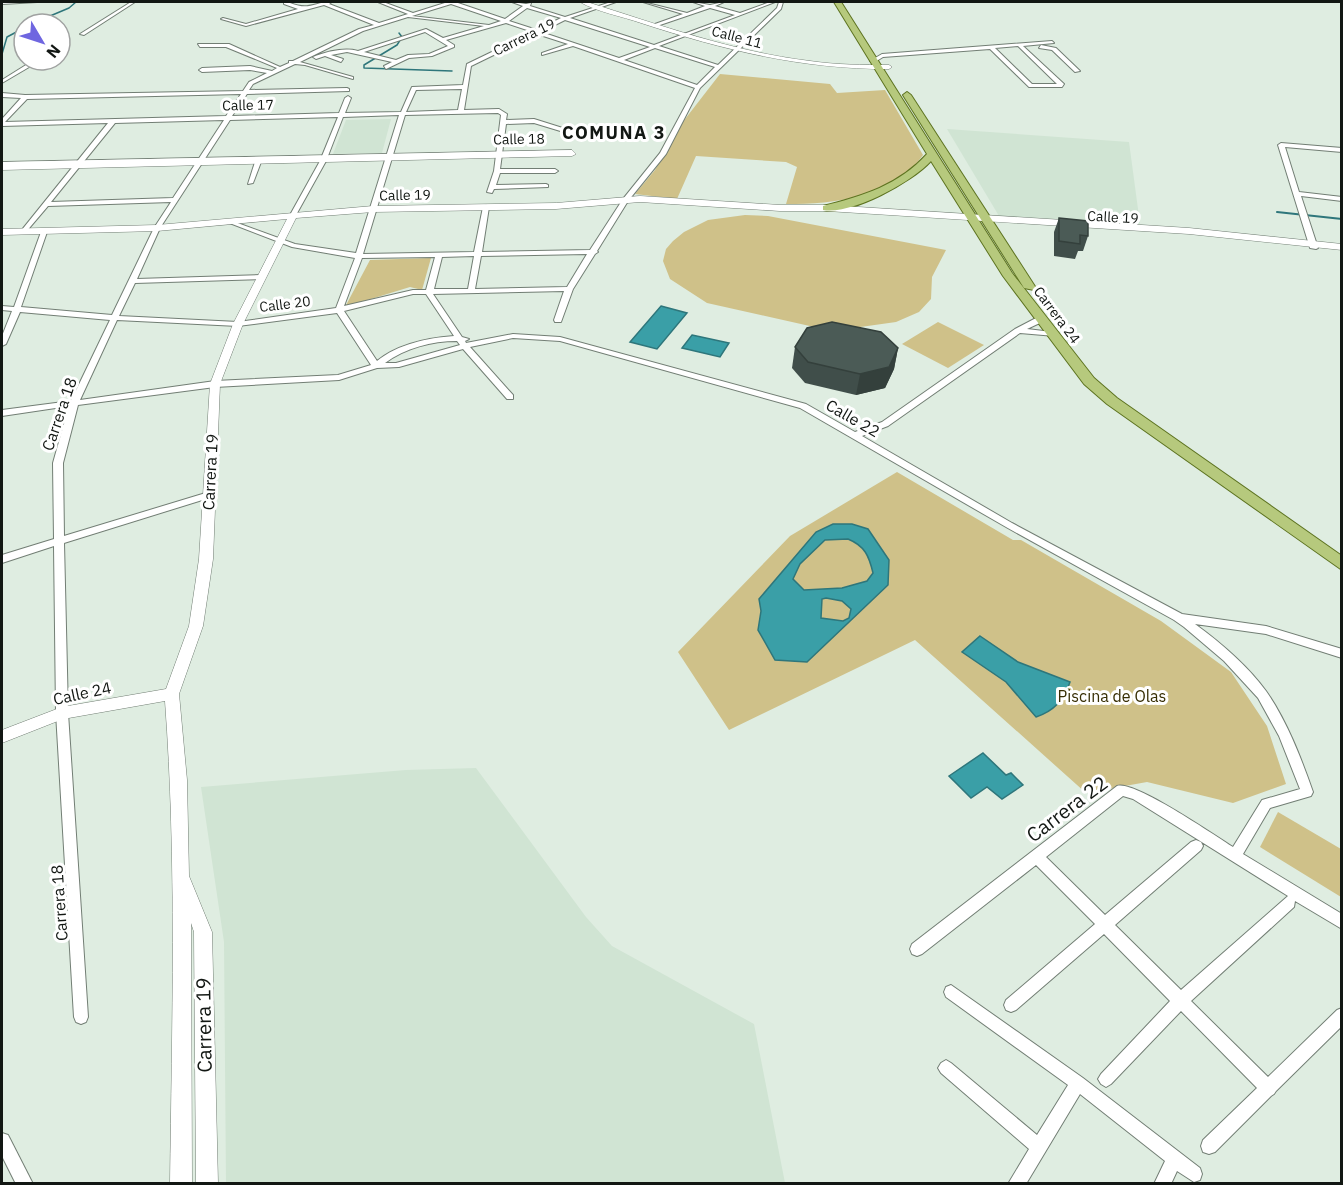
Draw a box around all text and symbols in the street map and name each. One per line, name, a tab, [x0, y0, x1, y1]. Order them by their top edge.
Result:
north arrow	[12, 12, 72, 72]
street label: Carrera 19	[490, 14, 558, 60]
street label: Calle 11	[710, 22, 764, 52]
text: N	[42, 41, 65, 62]
street label: Calle 17	[222, 96, 274, 114]
district label: COMUNA 3	[562, 121, 666, 144]
street label: Calle 18	[493, 130, 545, 148]
street label: Calle 19	[379, 186, 431, 204]
street label: Calle 19	[1087, 207, 1139, 227]
street label: Carrera 24	[1030, 283, 1084, 347]
street label: Calle 20	[258, 292, 312, 316]
street label: Carrera 18	[37, 375, 81, 453]
street label: Calle 22	[823, 395, 883, 441]
street label: Carrera 19	[198, 433, 222, 511]
street label: Calle 24	[51, 677, 113, 709]
park label: Piscina de Olas	[1058, 686, 1166, 706]
street label: Carrera 22	[1021, 769, 1113, 848]
street label: Carrera 18	[46, 864, 72, 942]
street label: Carrera 19	[189, 977, 218, 1073]

